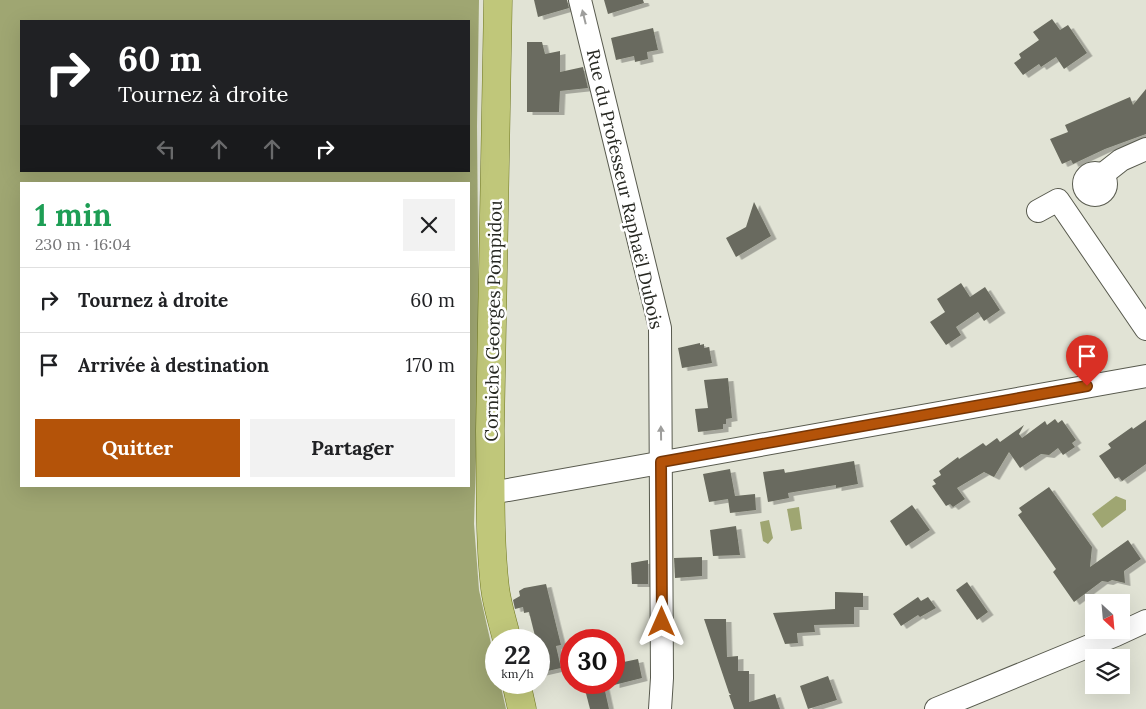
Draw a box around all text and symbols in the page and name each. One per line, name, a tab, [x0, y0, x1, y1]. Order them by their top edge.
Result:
one-way arrow	[580, 9, 588, 24]
text: 60 m	[118, 36, 202, 81]
icon: right	[35, 40, 100, 105]
street label: Rue du Professeur Raphaël Dubois	[582, 47, 668, 331]
text: Tournez à droite	[118, 80, 288, 108]
icon: left	[152, 135, 180, 163]
icon: ahead	[205, 135, 233, 163]
icon: ahead	[258, 135, 286, 163]
icon: right	[311, 135, 339, 163]
text: 1 min	[35, 196, 112, 234]
button: close	[403, 199, 455, 251]
street label: Corniche Georges Pompidou	[479, 200, 507, 442]
text: 230 m · 16:04	[35, 234, 131, 254]
icon: right	[35, 286, 63, 314]
text: Tournez à droite	[78, 288, 228, 312]
text: 60 m	[410, 288, 455, 312]
pin	[1066, 335, 1108, 386]
icon: arrive	[1073, 342, 1101, 370]
icon: arrive	[35, 351, 63, 379]
text: Arrivée à destination	[78, 353, 269, 377]
text: 170 m	[406, 353, 455, 377]
button: Quitter	[35, 419, 240, 477]
button: Partager	[250, 419, 455, 477]
one-way arrow	[657, 425, 665, 441]
north arrow	[1085, 594, 1130, 639]
map controls	[1085, 594, 1130, 694]
position arrow	[635, 595, 687, 647]
speed limit sign: 30	[560, 629, 625, 694]
text: 22	[504, 639, 531, 671]
button: layers	[1085, 649, 1130, 694]
text: km/h	[501, 666, 534, 681]

